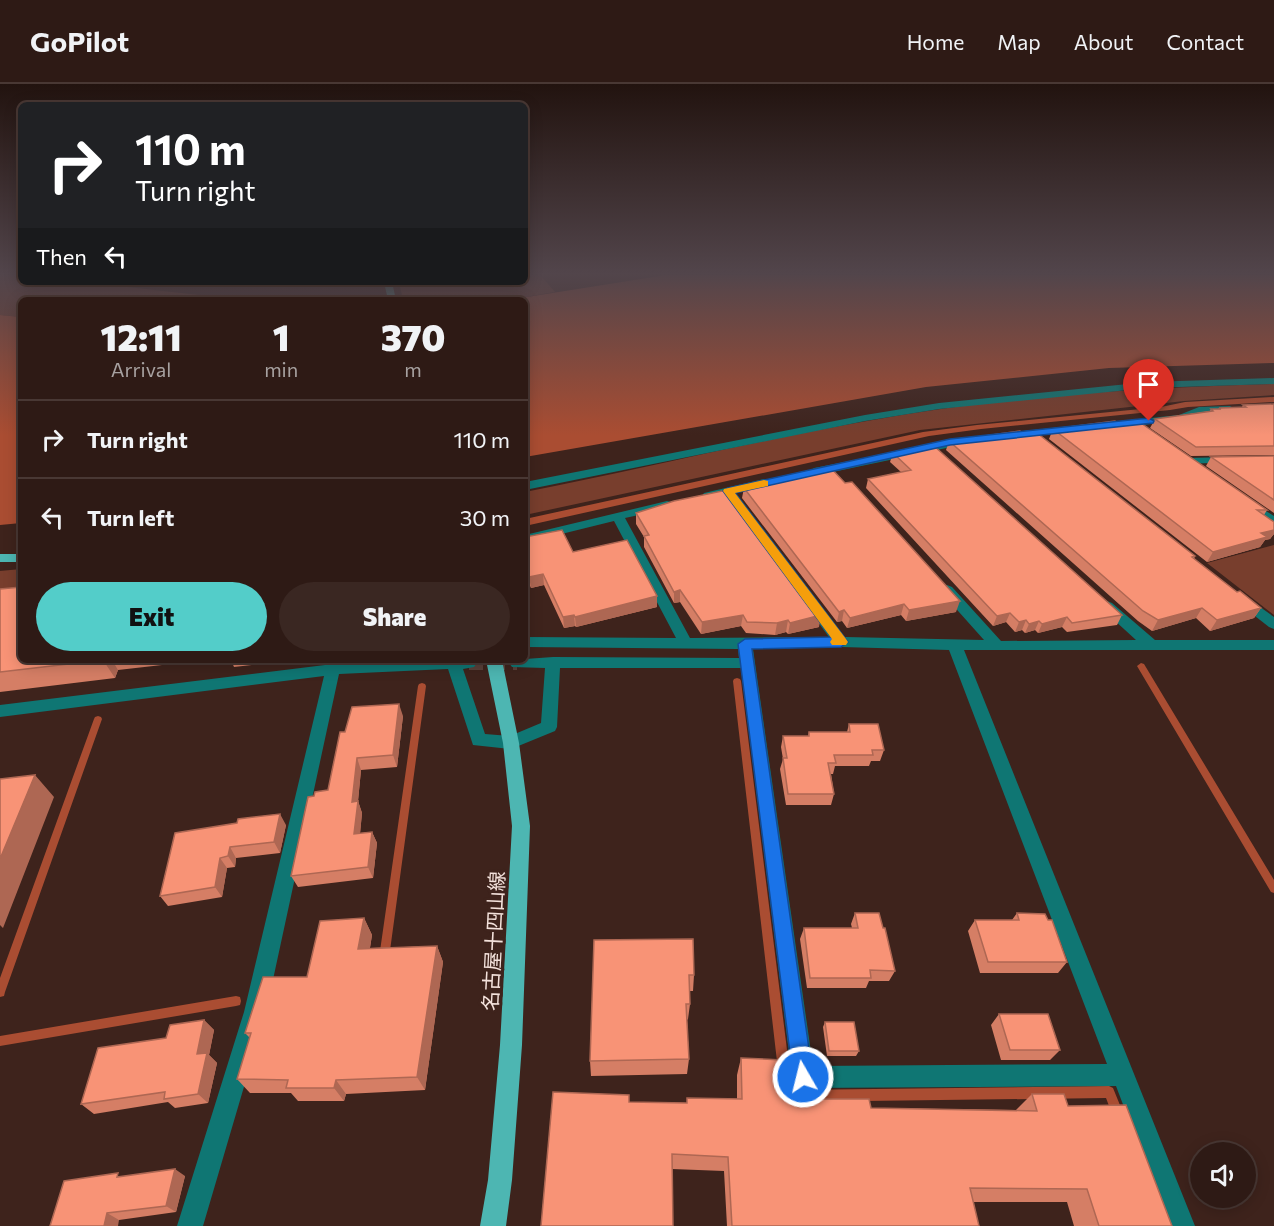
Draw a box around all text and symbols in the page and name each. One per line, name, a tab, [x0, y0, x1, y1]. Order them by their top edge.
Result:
text: GoPilot	[30, 24, 129, 58]
text: Home	[907, 29, 964, 54]
text: Map	[997, 29, 1041, 54]
text: About	[1074, 29, 1133, 54]
text: Contact	[1166, 29, 1244, 54]
text: 110 m	[135, 122, 246, 174]
icon: right	[36, 126, 114, 204]
text: Turn right	[135, 174, 255, 207]
icon: left	[99, 240, 132, 273]
text: Then	[36, 243, 87, 270]
text: 12:11	[100, 314, 182, 358]
text: 1	[273, 314, 290, 358]
text: 370	[381, 314, 446, 358]
text: Arrival	[111, 357, 171, 381]
text: min	[264, 357, 298, 381]
text: m	[404, 357, 422, 381]
pin	[1123, 359, 1174, 421]
icon: arrive	[1132, 368, 1165, 401]
icon: right	[36, 423, 69, 456]
text: Turn right	[87, 426, 188, 453]
text: 110 m	[453, 426, 510, 453]
icon: left	[36, 501, 69, 534]
text: Turn left	[87, 504, 174, 531]
text: 30 m	[460, 504, 510, 531]
button: Exit	[36, 582, 267, 651]
button: Share	[279, 582, 510, 651]
street label: 名古屋十四山線	[477, 870, 509, 1012]
position arrow	[771, 1045, 835, 1109]
map controls	[1190, 1142, 1256, 1208]
button: sound	[1190, 1142, 1256, 1208]

